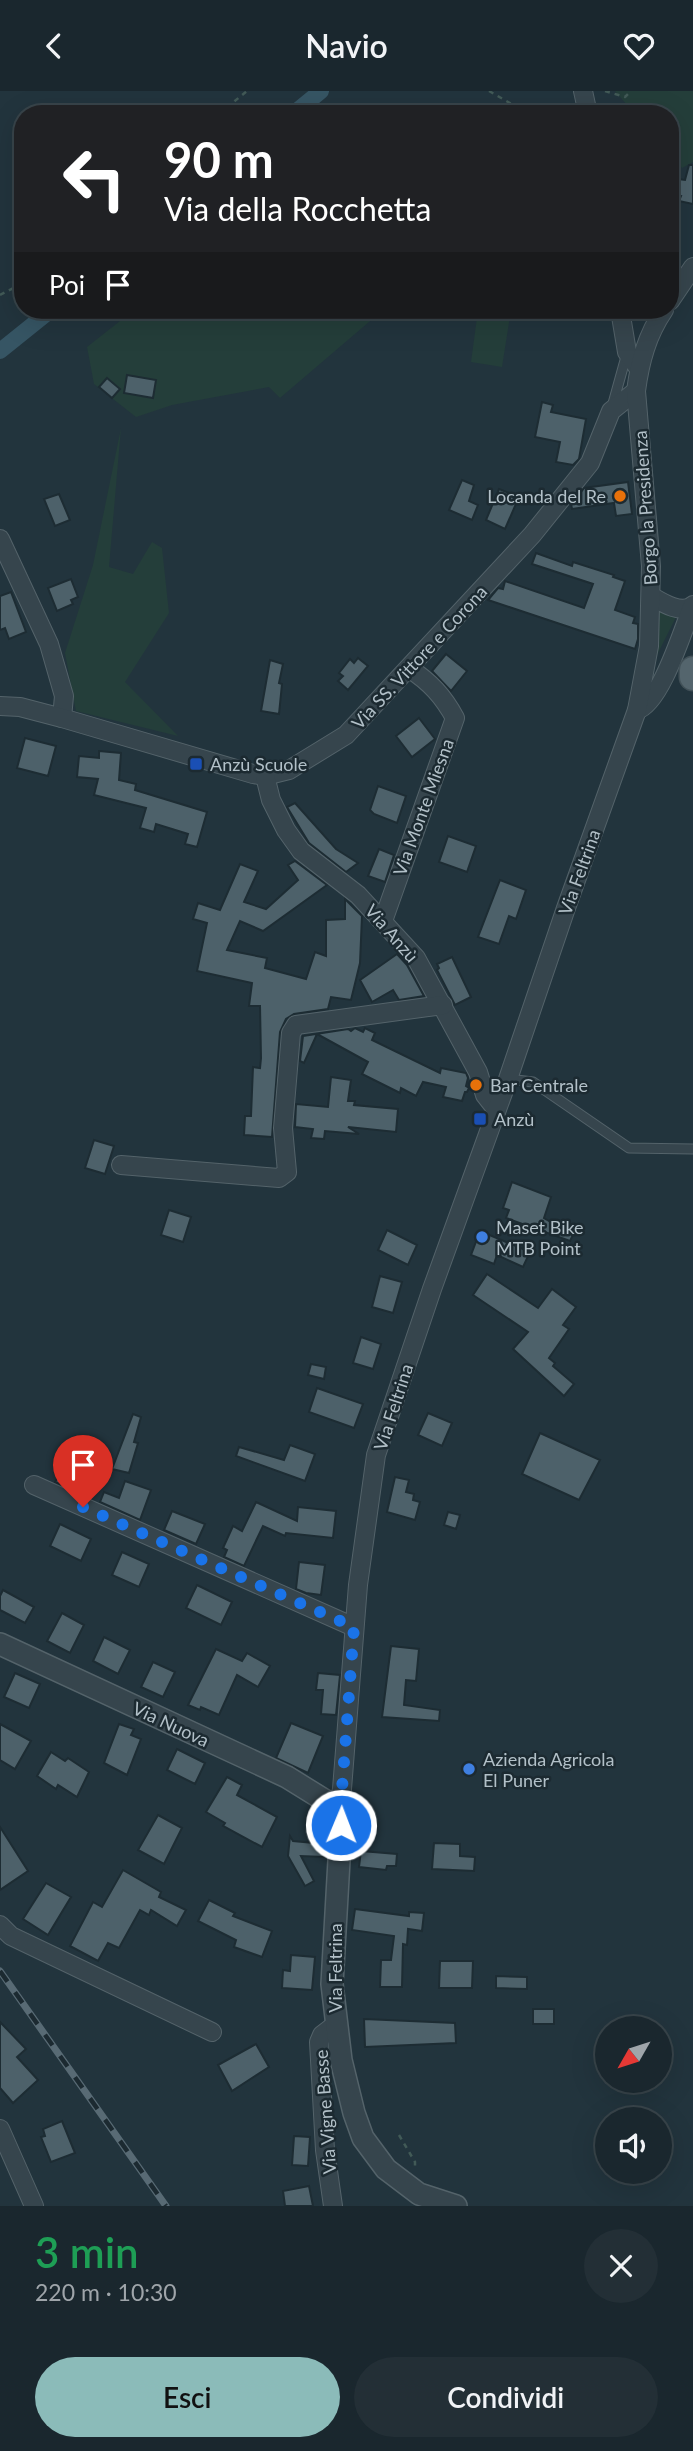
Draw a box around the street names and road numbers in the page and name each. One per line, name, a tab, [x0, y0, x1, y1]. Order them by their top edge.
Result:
street label: Borgo la Presidenza	[629, 430, 661, 586]
street label: Via SS. Vittore e Corona	[347, 581, 491, 733]
street label: Via Monte Miesna	[388, 735, 458, 879]
street label: Via Feltrina	[553, 826, 605, 918]
street label: Via Anzù	[361, 899, 423, 967]
street label: Via Feltrina	[369, 1361, 417, 1453]
street label: Via Nuova	[129, 1697, 213, 1751]
street label: Via Feltrina	[324, 1923, 346, 2013]
street label: Via Vigne Basse	[310, 2049, 340, 2175]

